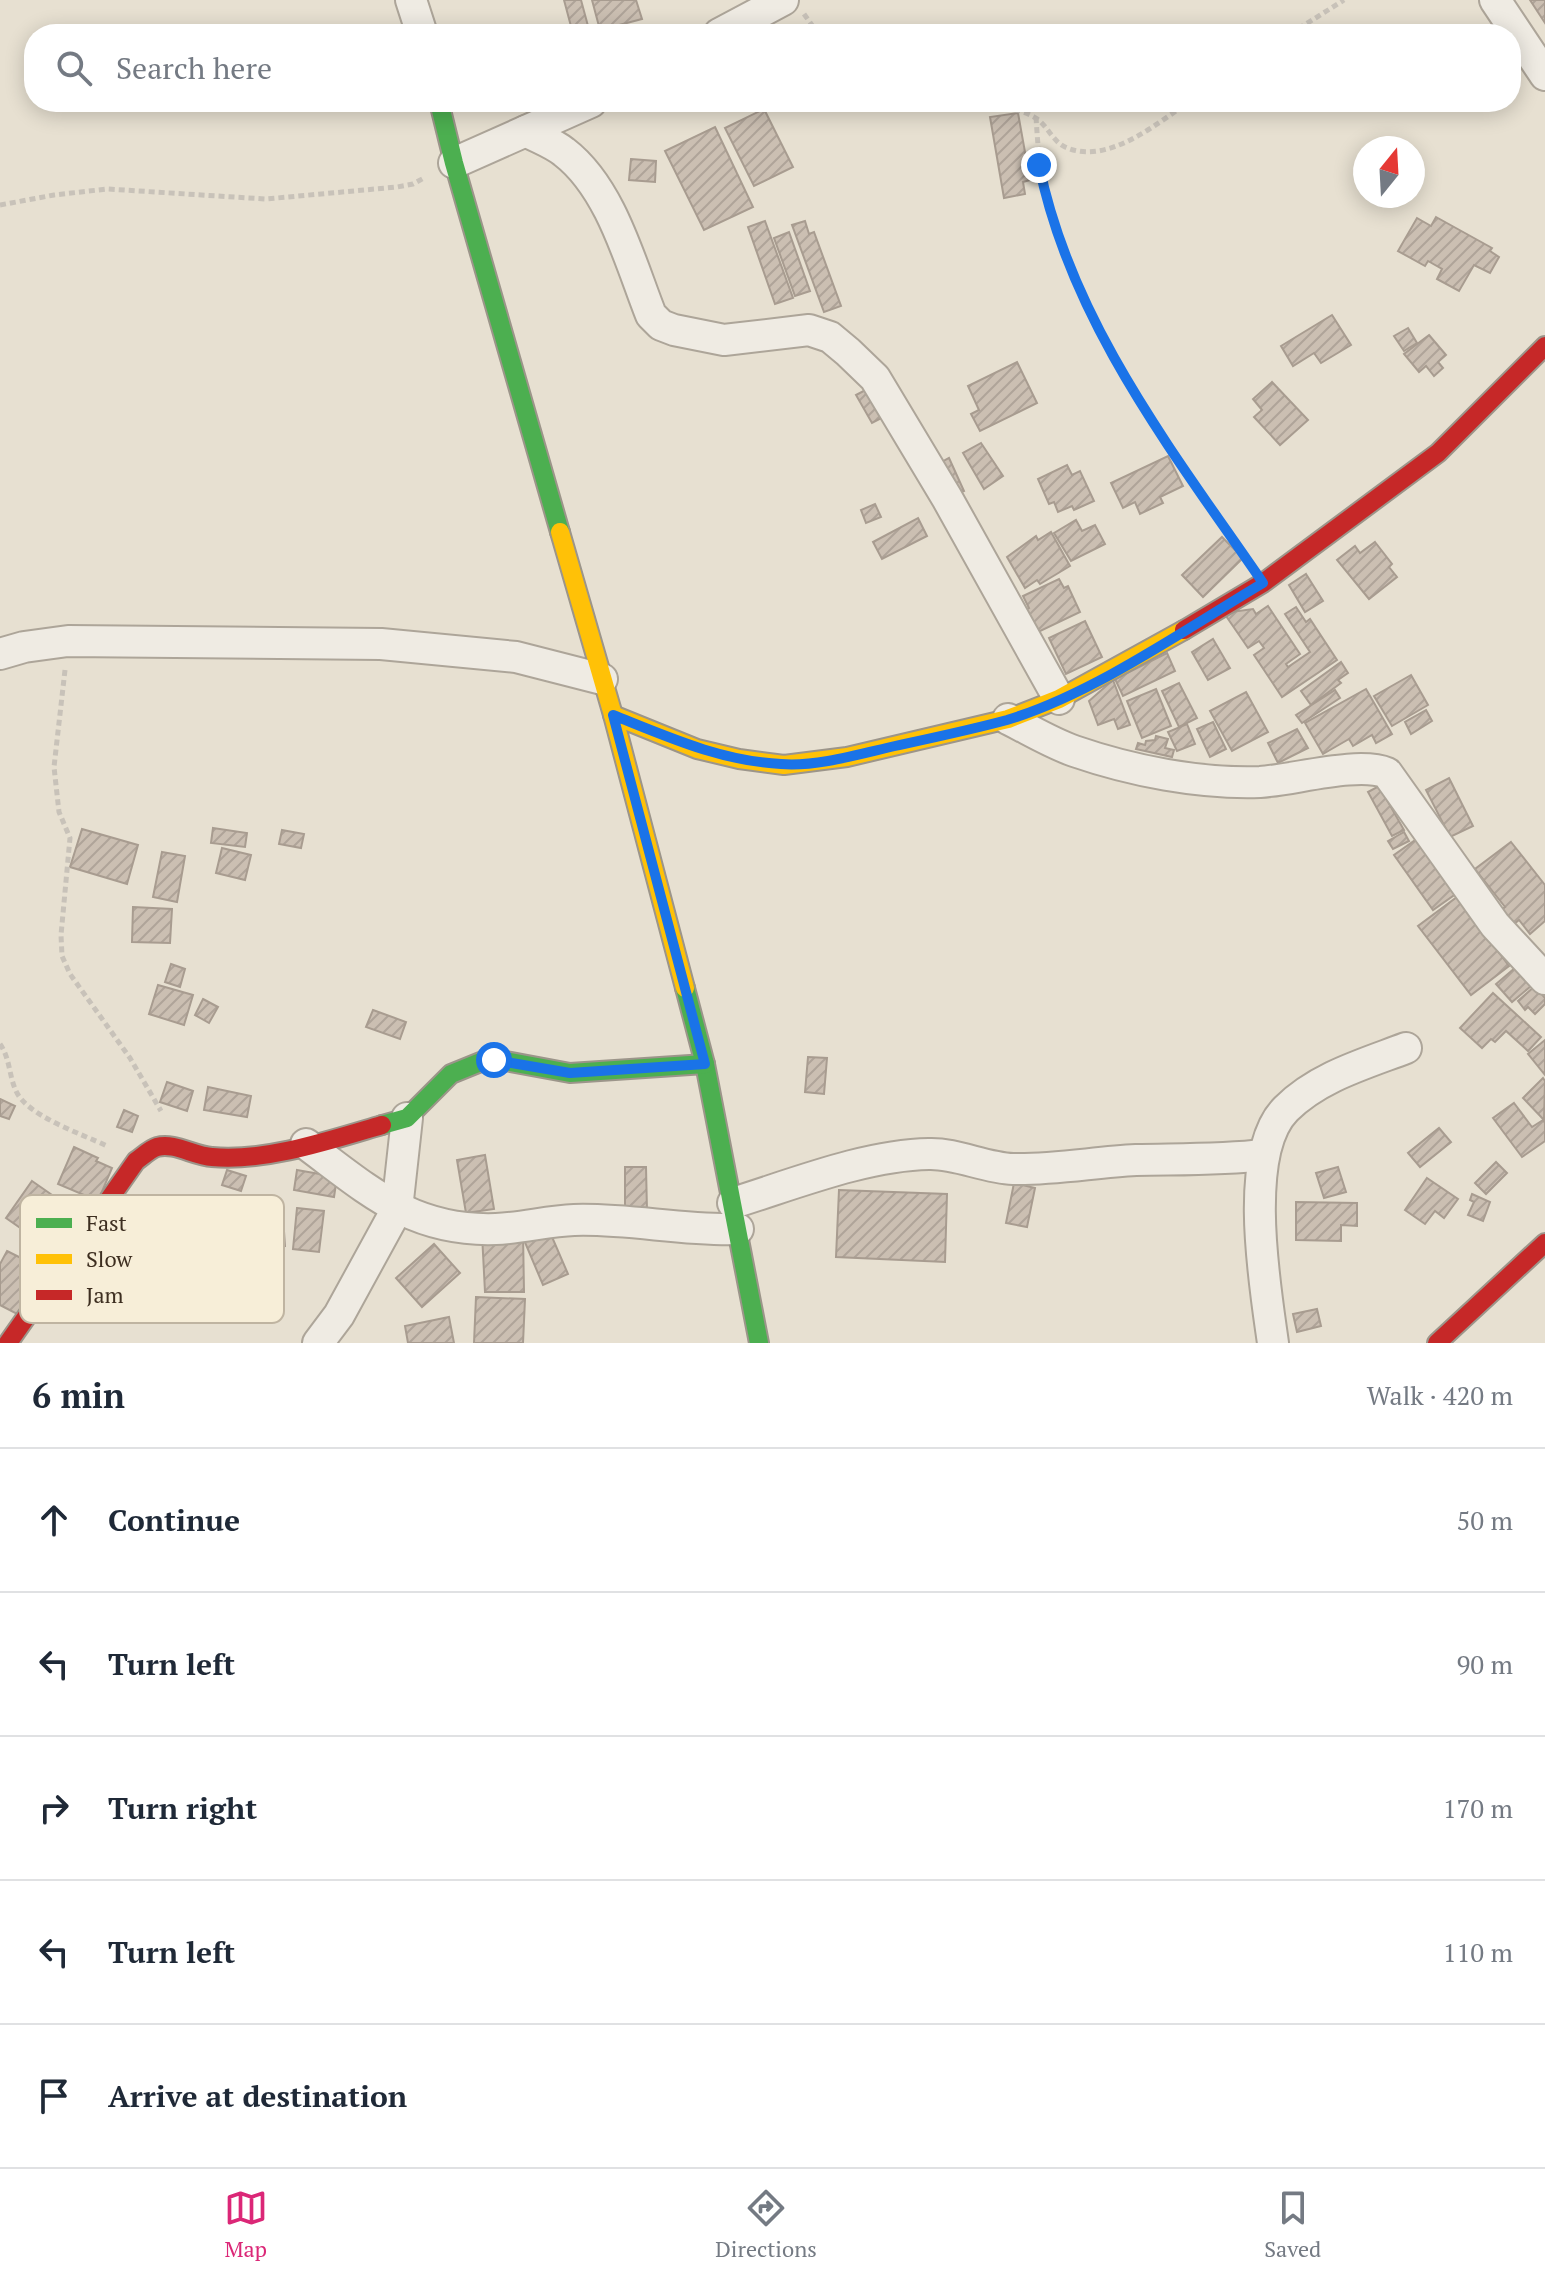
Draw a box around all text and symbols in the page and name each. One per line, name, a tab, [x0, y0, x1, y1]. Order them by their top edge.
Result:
search box	[24, 24, 1521, 112]
icon: search	[52, 46, 96, 90]
text: Search here	[116, 48, 272, 88]
north arrow	[1353, 136, 1425, 208]
route end	[1021, 147, 1057, 183]
route start	[476, 1042, 512, 1078]
legend	[20, 1195, 284, 1323]
text: Fast	[86, 1208, 127, 1237]
text: Slow	[86, 1244, 133, 1273]
text: Jam	[86, 1280, 124, 1309]
text: 6 min	[32, 1373, 125, 1418]
text: Walk · 420 m	[1367, 1378, 1513, 1412]
icon: ahead	[32, 1498, 76, 1542]
text: Continue	[108, 1500, 240, 1540]
text: 50 m	[1457, 1503, 1513, 1537]
icon: left	[32, 1642, 76, 1686]
text: Turn left	[108, 1644, 235, 1684]
text: 90 m	[1457, 1647, 1513, 1681]
icon: right	[32, 1786, 76, 1830]
text: Turn right	[108, 1788, 257, 1828]
text: 170 m	[1443, 1791, 1513, 1825]
icon: left	[32, 1930, 76, 1974]
text: Turn left	[108, 1932, 235, 1972]
text: 110 m	[1443, 1935, 1513, 1969]
icon: arrive	[32, 2074, 76, 2118]
text: Arrive at destination	[108, 2076, 407, 2116]
tab: Map	[224, 2186, 268, 2263]
tab: Directions	[715, 2186, 817, 2263]
tab: Saved	[1264, 2186, 1321, 2263]

